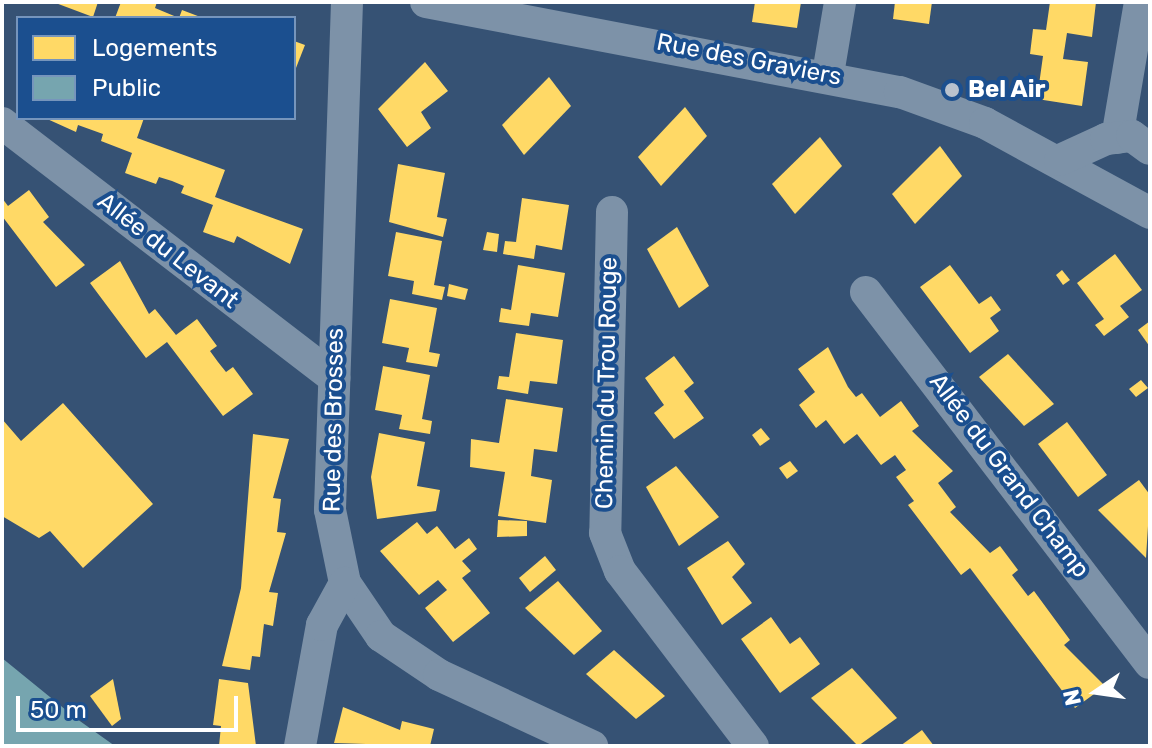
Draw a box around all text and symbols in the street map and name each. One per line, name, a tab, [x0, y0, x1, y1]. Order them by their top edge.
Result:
legend	[16, 16, 296, 120]
street label: Rue des Graviers	[654, 28, 844, 92]
text: Logements	[92, 34, 218, 62]
text: Public	[92, 74, 161, 102]
place label: Bel Air	[968, 76, 1046, 104]
marker: Bel Air	[943, 81, 961, 99]
street label: Allée du Levant	[92, 187, 244, 315]
street label: Chemin du Trou Rouge	[590, 256, 624, 510]
street label: Rue des Brosses	[318, 328, 350, 512]
street label: Allée du Grand Champ	[923, 368, 1095, 584]
north arrow	[1056, 652, 1136, 732]
scale bar	[20, 680, 242, 730]
text: N	[1057, 687, 1087, 708]
text: 50 m	[30, 696, 87, 724]

